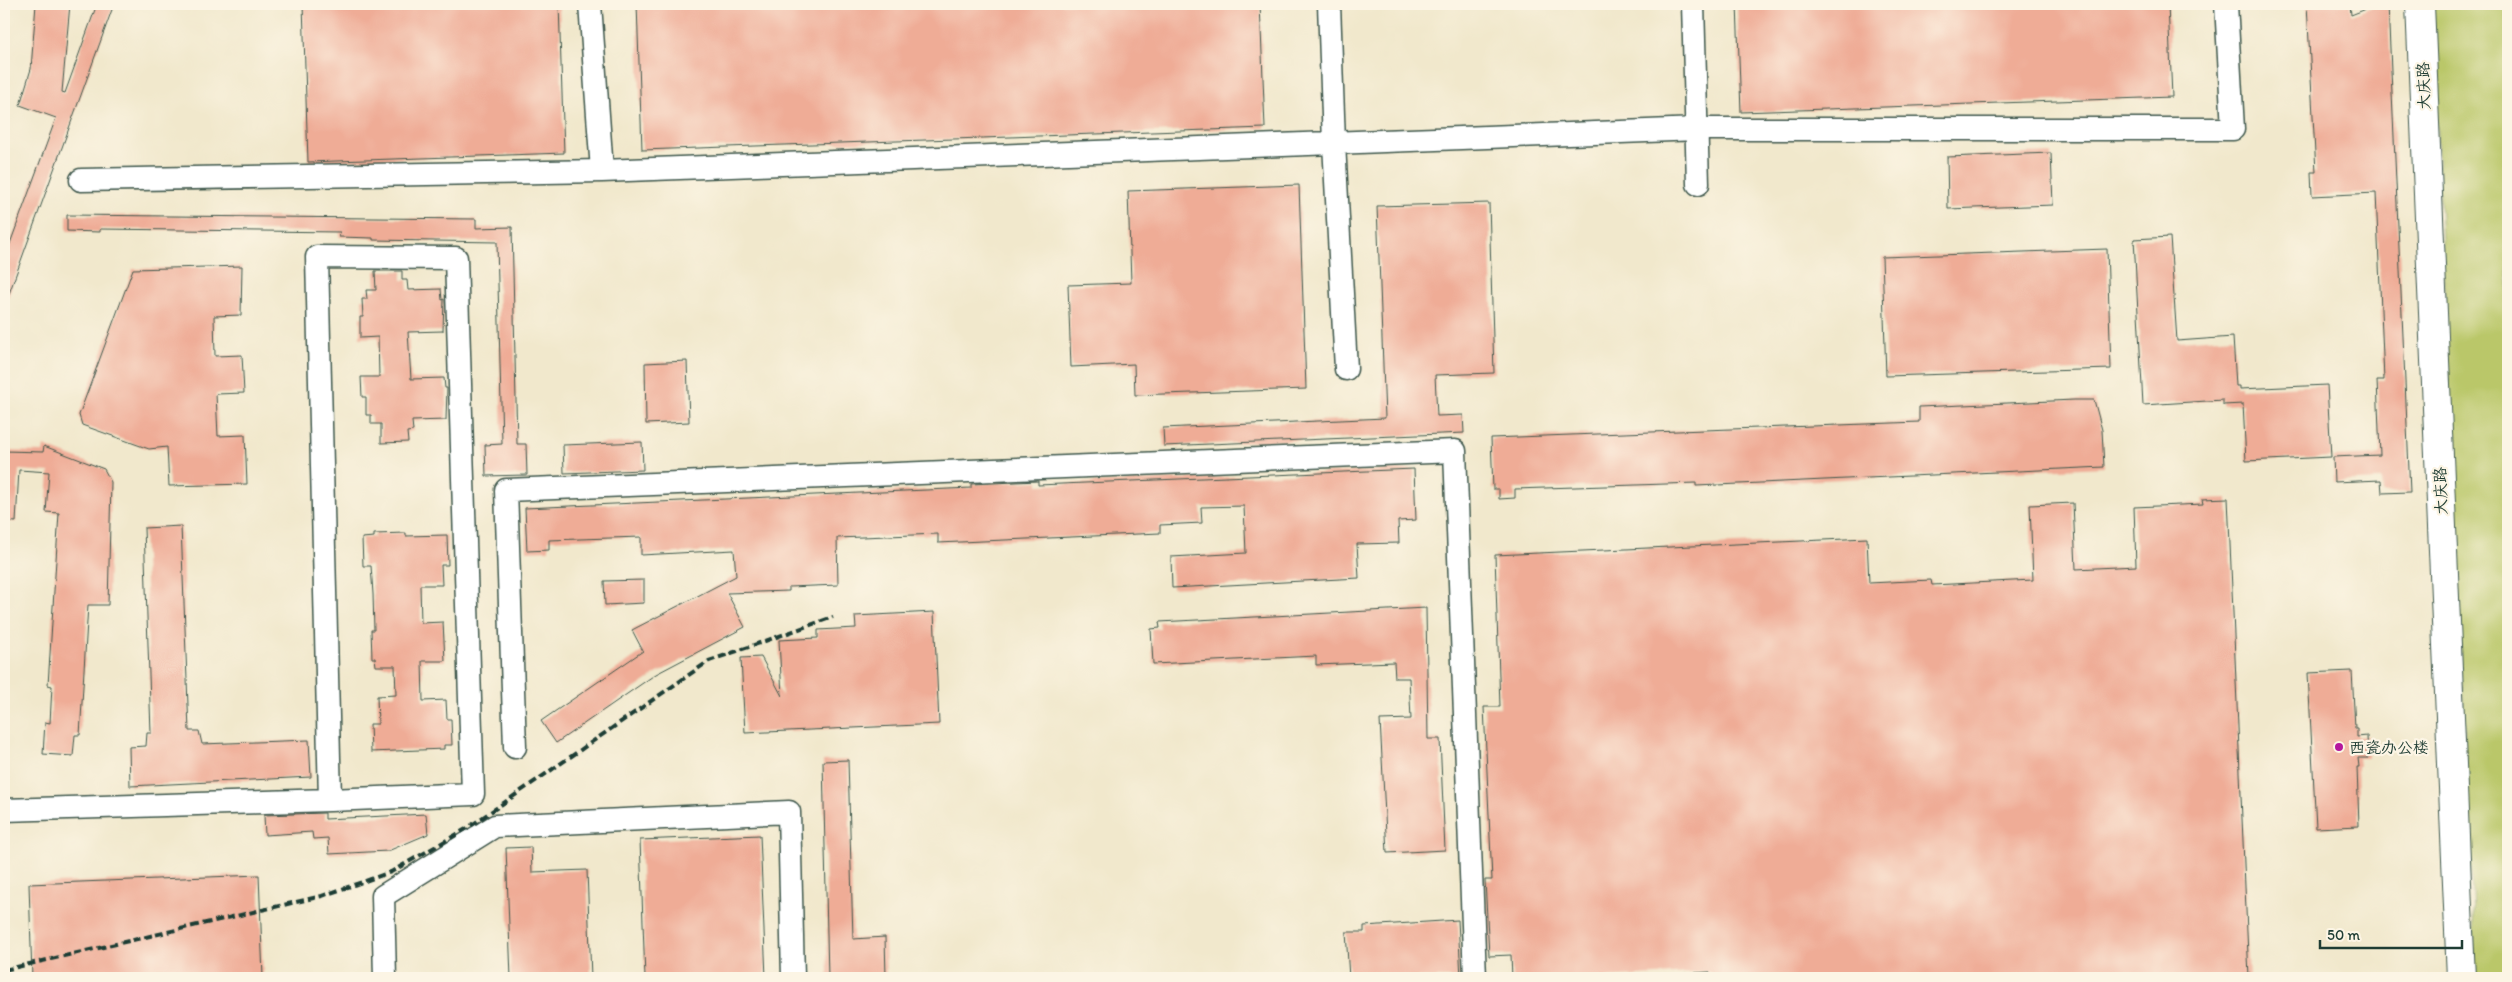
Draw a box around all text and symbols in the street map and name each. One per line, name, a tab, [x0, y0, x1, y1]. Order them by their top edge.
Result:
street label: 大庆路	[2413, 62, 2434, 110]
street label: 大庆路	[2430, 467, 2451, 515]
place label: 西瓷办公楼	[2349, 738, 2429, 757]
marker: 西瓷办公楼	[2333, 741, 2345, 753]
scale bar	[2320, 917, 2462, 949]
text: 50 m	[2327, 926, 2360, 944]

